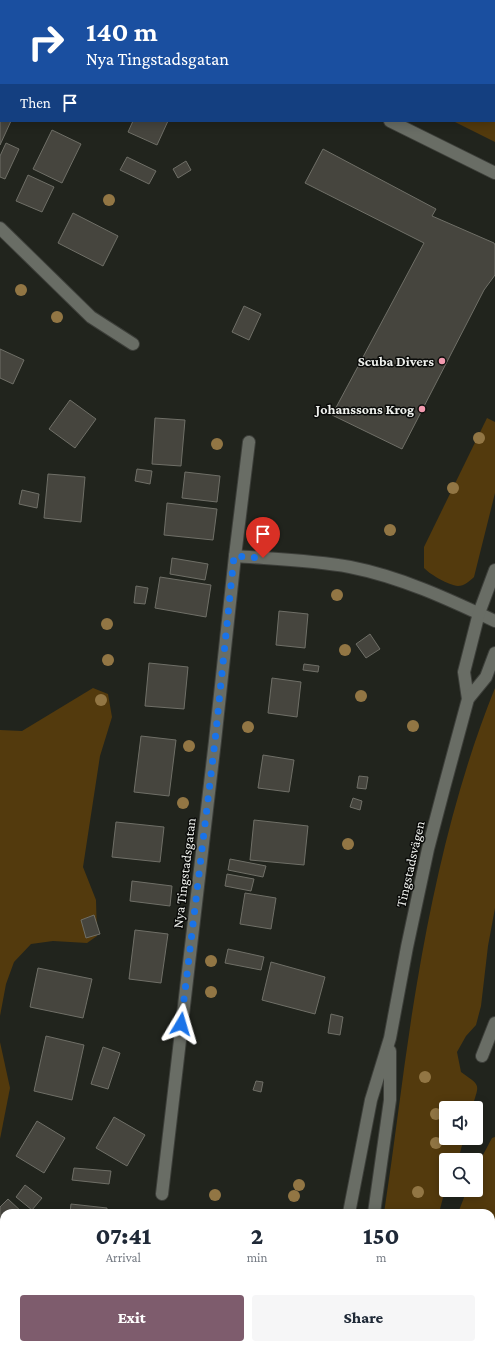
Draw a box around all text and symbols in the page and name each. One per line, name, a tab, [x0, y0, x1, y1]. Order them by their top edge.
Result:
icon: right	[20, 16, 72, 68]
text: 140 m	[86, 16, 158, 47]
text: Nya Tingstadsgatan	[86, 49, 229, 69]
icon: arrive	[59, 92, 81, 114]
text: Then	[20, 95, 51, 111]
place label: Scuba Divers	[358, 353, 434, 369]
marker: Scuba Divers	[437, 356, 447, 366]
place label: Johanssons Krog	[314, 401, 414, 417]
marker: Johanssons Krog	[417, 404, 427, 414]
pin	[246, 517, 280, 558]
icon: arrive	[252, 523, 274, 545]
street label: Nya Tingstadsgatan	[169, 816, 199, 929]
street label: Tingstadsvägen	[392, 819, 428, 909]
position arrow	[160, 1003, 202, 1045]
map controls	[439, 1101, 483, 1197]
button: sound	[439, 1101, 483, 1145]
button: search	[439, 1153, 483, 1197]
text: 07:41	[96, 1222, 151, 1249]
text: 2	[251, 1222, 263, 1249]
text: 150	[363, 1222, 399, 1249]
text: Arrival	[106, 1250, 141, 1265]
text: min	[247, 1250, 267, 1265]
text: m	[376, 1250, 386, 1265]
button: Exit	[20, 1295, 244, 1341]
button: Share	[252, 1295, 475, 1341]

